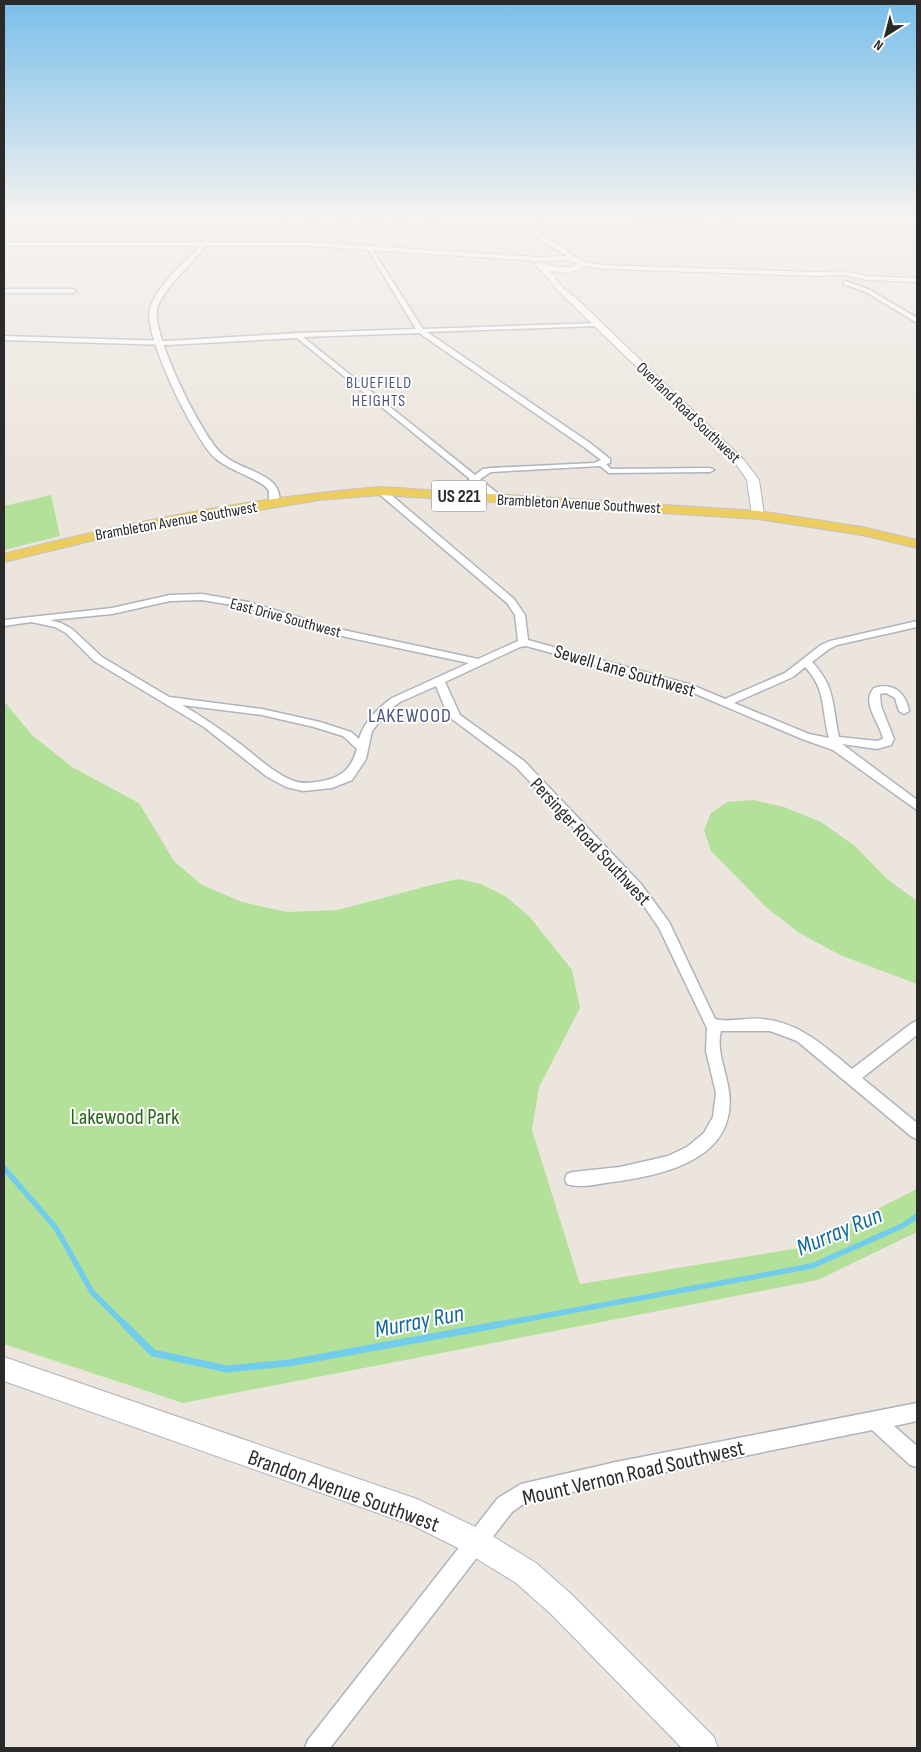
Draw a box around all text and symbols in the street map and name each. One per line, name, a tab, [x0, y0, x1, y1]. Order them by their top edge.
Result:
north arrow	[861, 10, 911, 60]
text: N	[871, 36, 887, 54]
street label: Overland Road Southwest	[632, 359, 744, 468]
district label: BLUEFIELD HEIGHTS	[346, 374, 412, 411]
road number: US 221	[432, 481, 486, 512]
street label: Brambleton Avenue Southwest	[496, 491, 662, 518]
street label: Brambleton Avenue Southwest	[94, 498, 259, 545]
street label: East Drive Southwest	[228, 595, 343, 642]
street label: Sewell Lane Southwest	[551, 640, 698, 703]
district label: LAKEWOOD	[368, 704, 452, 728]
street label: Persinger Road Southwest	[525, 773, 655, 911]
park label: Lakewood Park	[71, 1104, 180, 1131]
water label: Murray Run	[792, 1200, 886, 1262]
water label: Murray Run	[372, 1299, 466, 1344]
street label: Mount Vernon Road Southwest	[520, 1435, 747, 1512]
street label: Brandon Avenue Southwest	[244, 1444, 443, 1539]

